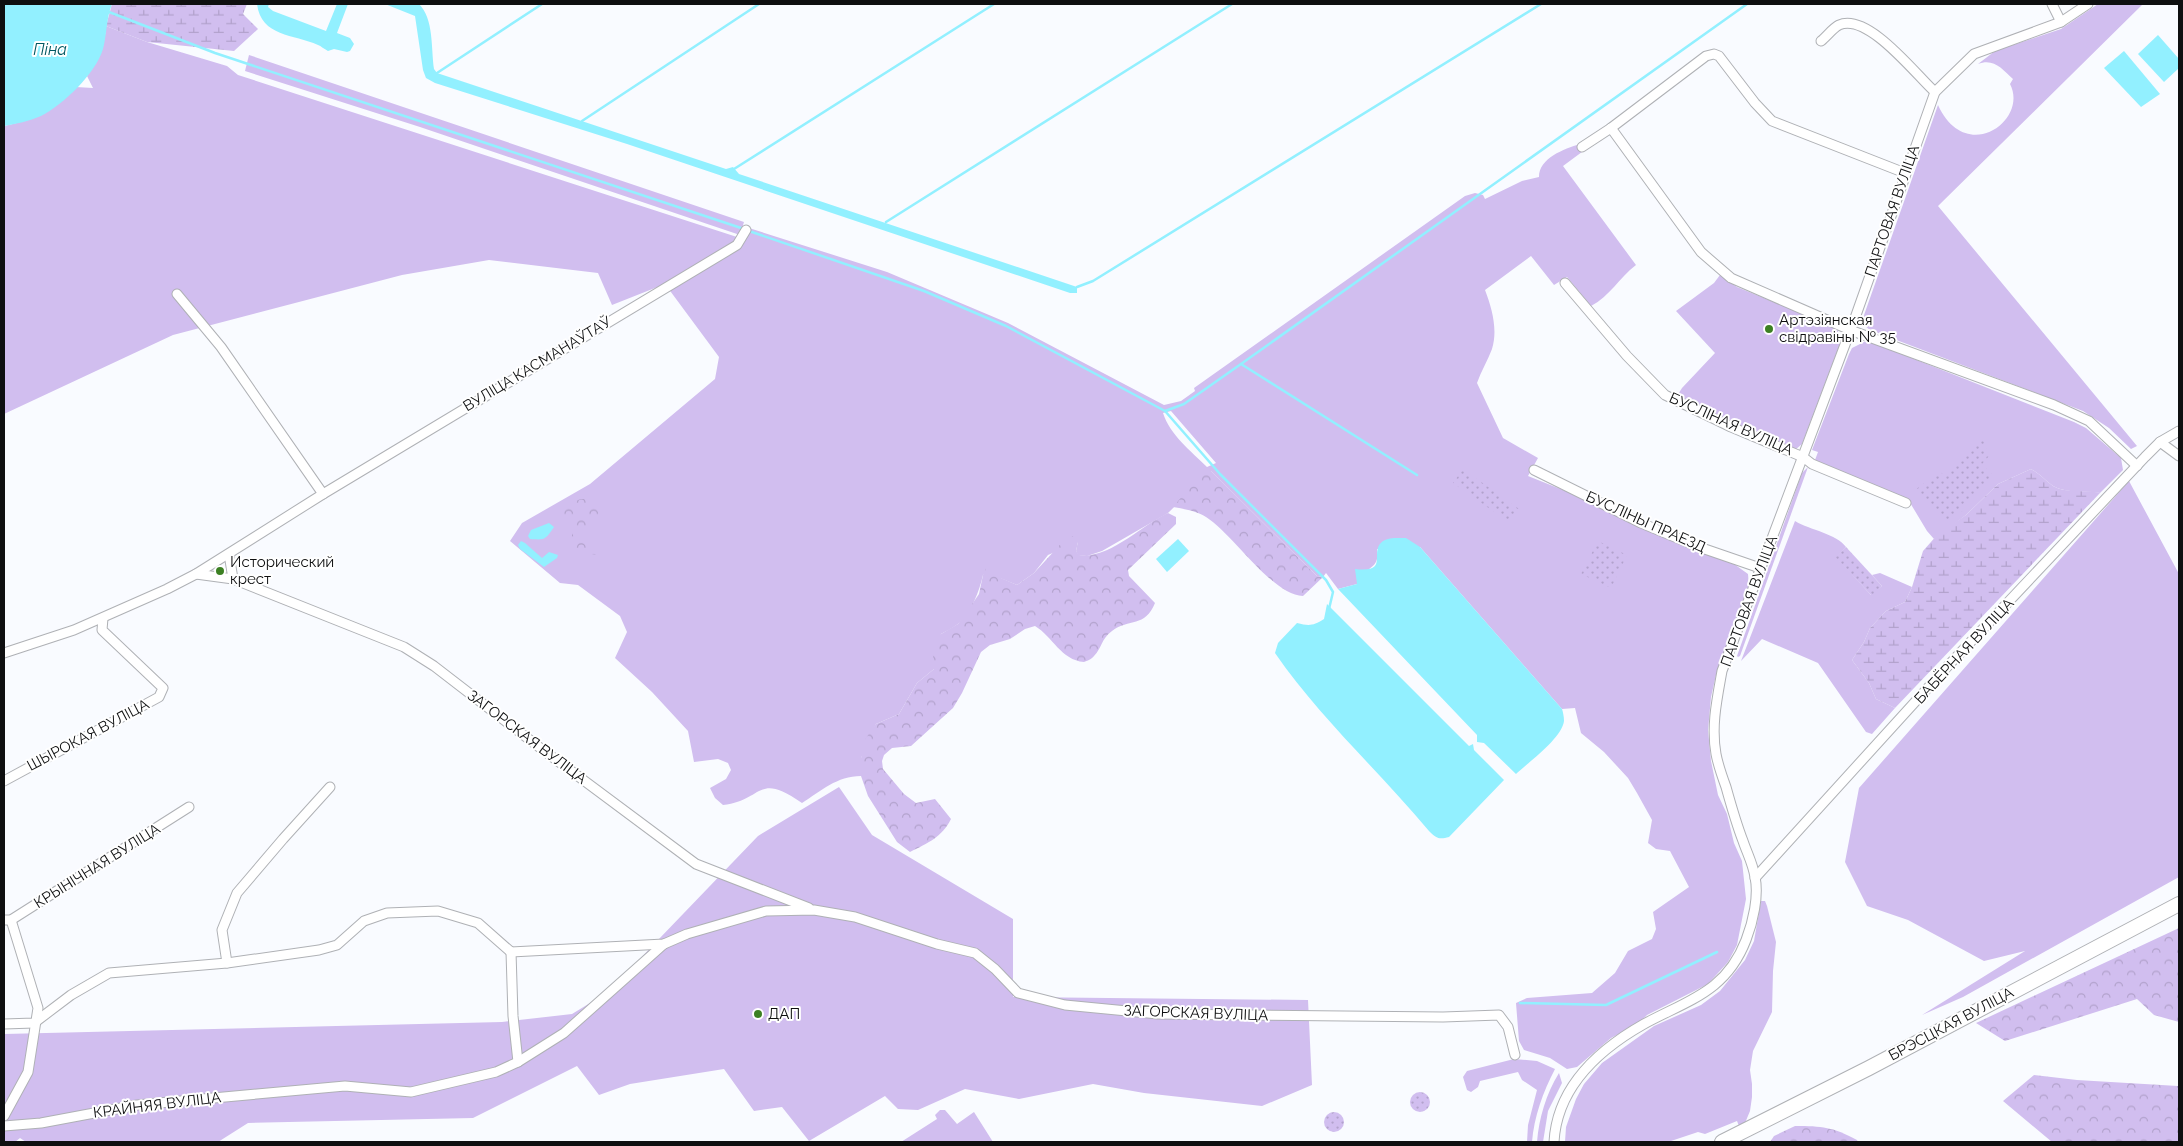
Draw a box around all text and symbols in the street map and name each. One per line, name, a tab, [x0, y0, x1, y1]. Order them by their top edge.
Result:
water label: Піна	[33, 40, 67, 59]
street label: ПАРТОВАЯ ВУЛІЦА	[1861, 143, 1923, 279]
place label: Артэзіянская свідравіны № 35	[1779, 311, 1896, 346]
street label: ВУЛІЦА КАСМАНАЎТАЎ	[460, 312, 615, 415]
marker: Артэзіянская свідравіны № 35	[1763, 323, 1775, 335]
street label: БУСЛІНАЯ ВУЛІЦА	[1666, 389, 1796, 459]
street label: БУСЛІНЫ ПРАЕЗД	[1583, 487, 1709, 557]
street label: ПАРТОВАЯ ВУЛІЦА	[1717, 533, 1781, 669]
place label: Исторический крест	[230, 553, 334, 588]
marker: Исторический крест	[214, 565, 226, 577]
street label: БАБЁРНАЯ ВУЛІЦА	[1910, 594, 2017, 707]
street label: ЗАГОРСКАЯ ВУЛІЦА	[464, 686, 590, 788]
street label: ШЫРОКАЯ ВУЛІЦА	[24, 695, 152, 775]
street label: КРЫНІЧНАЯ ВУЛІЦА	[30, 820, 164, 912]
street label: БРЭСЦКАЯ ВУЛІЦА	[1885, 983, 2017, 1065]
street label: ЗАГОРСКАЯ ВУЛІЦА	[1123, 1001, 1269, 1025]
place label: ДАП	[768, 1005, 800, 1023]
marker: ДАП	[752, 1008, 764, 1020]
street label: КРАЙНЯЯ ВУЛІЦА	[92, 1088, 222, 1122]

